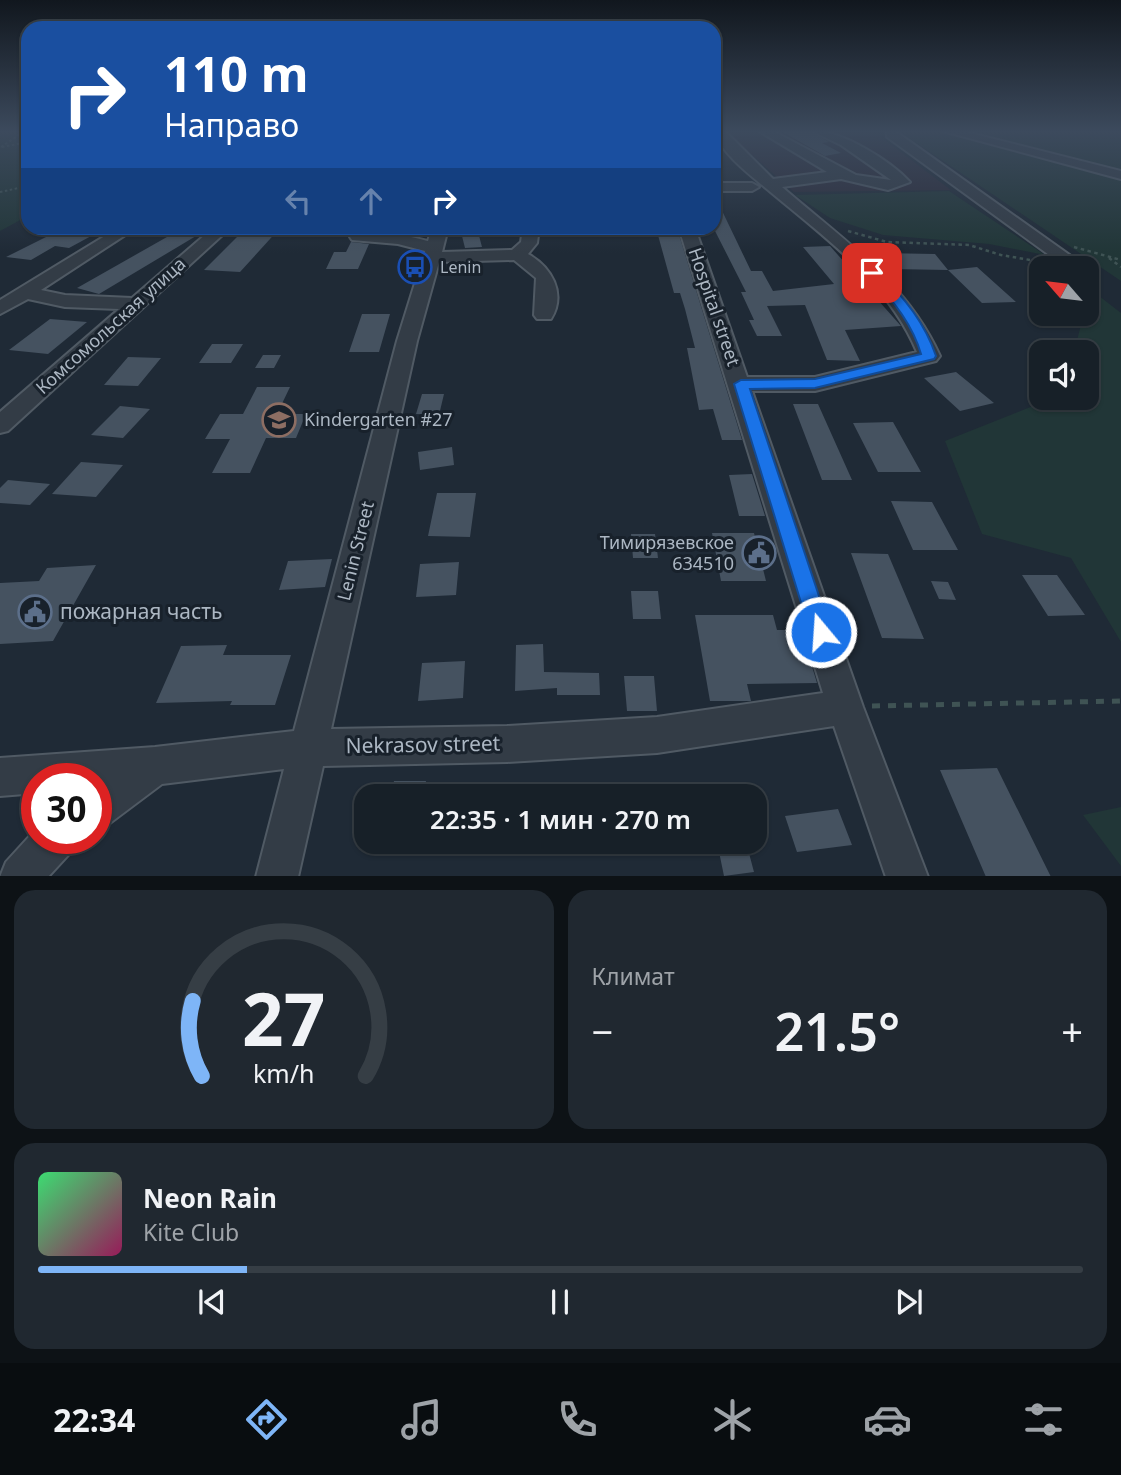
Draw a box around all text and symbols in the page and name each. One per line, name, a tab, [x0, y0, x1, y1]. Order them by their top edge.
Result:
text: 110 m	[164, 40, 309, 106]
icon: right	[49, 49, 140, 140]
text: Направо	[164, 103, 299, 146]
icon: left	[279, 182, 317, 220]
icon: ahead	[352, 182, 390, 220]
icon: right	[425, 182, 463, 220]
pin	[842, 243, 902, 303]
street label: Hospital street	[683, 244, 747, 369]
bus stop icon: Lenin	[396, 248, 434, 286]
street label: Комсомольская улица	[30, 251, 190, 399]
icon: arrive	[853, 254, 891, 292]
place label: Lenin	[440, 256, 481, 278]
north arrow	[1029, 256, 1099, 326]
map controls	[1029, 256, 1099, 410]
button: sound	[1029, 340, 1099, 410]
school or university icon: Kindergarten #27	[260, 401, 298, 439]
place label: Kindergarten #27	[304, 407, 453, 431]
street label: Lenin Street	[331, 498, 379, 603]
place label: Тимирязевское 634510	[600, 530, 734, 575]
public building icon: Тимирязевское 634510	[740, 534, 778, 572]
public building icon: пожарная часть	[16, 593, 54, 631]
position arrow	[784, 595, 858, 669]
place label: пожарная часть	[60, 597, 223, 625]
street label: Nekrasov street	[345, 729, 501, 759]
speed limit sign: 30	[21, 763, 112, 854]
text: 22:35 · 1 мин · 270 m	[430, 801, 691, 837]
text: Климат	[592, 960, 675, 992]
text: 27	[242, 968, 325, 1067]
text: 21.5°	[774, 995, 900, 1066]
text: −	[592, 1005, 613, 1057]
text: +	[1061, 1005, 1083, 1057]
text: km/h	[253, 1055, 315, 1089]
text: Neon Rain	[143, 1180, 277, 1216]
text: Kite Club	[143, 1216, 239, 1248]
icon: previous	[193, 1283, 231, 1321]
icon: pause	[541, 1283, 579, 1321]
icon: next	[890, 1283, 928, 1321]
icon: directions	[242, 1395, 291, 1444]
icon: music	[397, 1395, 446, 1444]
icon: phone	[553, 1395, 602, 1444]
icon: climate	[708, 1395, 757, 1444]
icon: car	[863, 1395, 912, 1444]
icon: filters	[1019, 1395, 1068, 1444]
text: 22:34	[53, 1398, 135, 1441]

